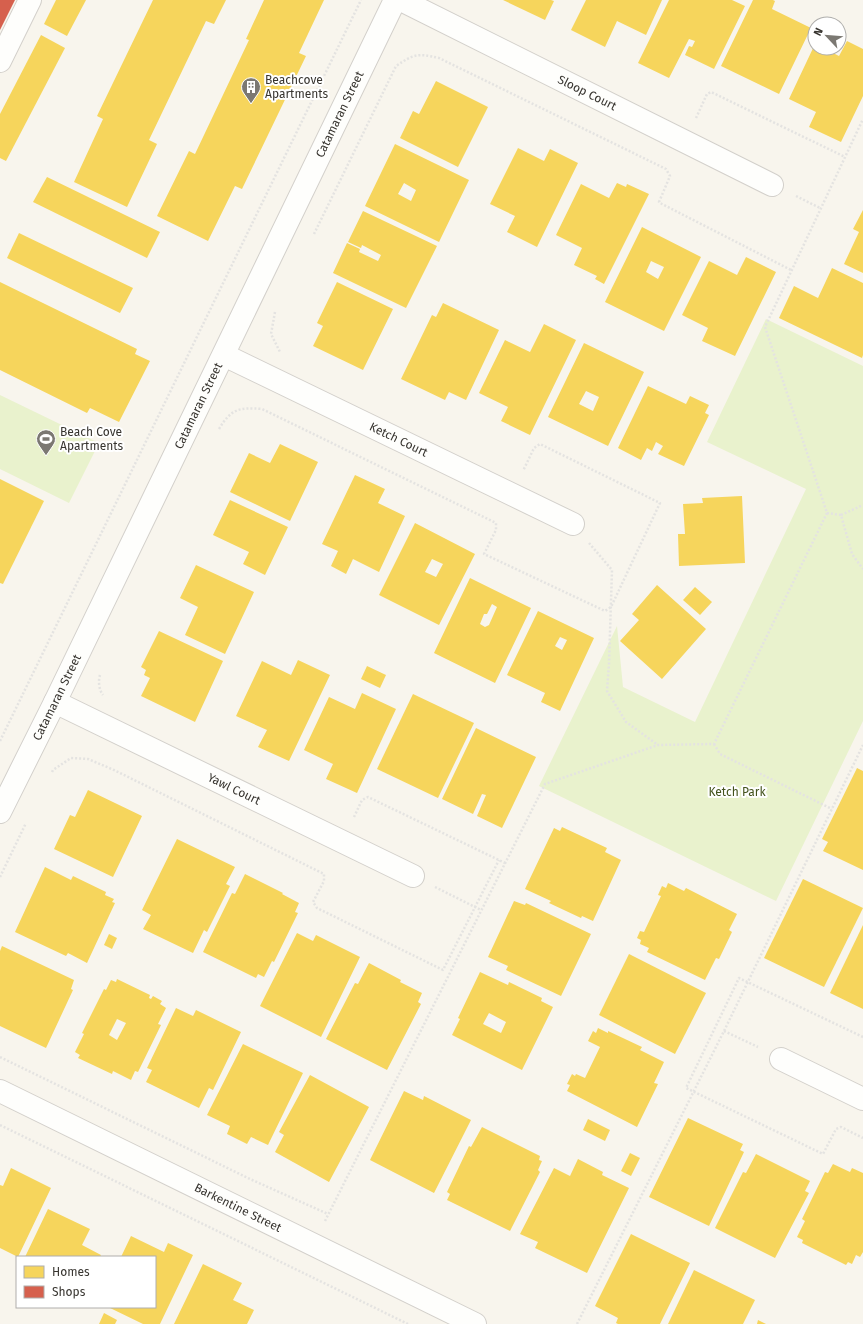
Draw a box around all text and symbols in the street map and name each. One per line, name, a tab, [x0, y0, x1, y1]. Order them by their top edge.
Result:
north arrow	[807, 16, 847, 56]
text: N	[811, 26, 826, 38]
street label: Catamaran Street	[313, 68, 367, 160]
street label: Sloop Court	[555, 72, 619, 114]
place label: Beachcove Apartments	[265, 73, 329, 101]
building icon: Beachcove Apartments	[240, 76, 262, 104]
street label: Catamaran Street	[172, 360, 226, 451]
street label: Ketch Court	[367, 420, 431, 460]
place label: Beach Cove Apartments	[60, 425, 124, 453]
sports icon: Beach Cove Apartments	[35, 428, 57, 456]
street label: Catamaran Street	[30, 651, 84, 743]
street label: Yawl Court	[205, 770, 263, 808]
park label: Ketch Park	[708, 785, 766, 799]
street label: Barkentine Street	[192, 1180, 284, 1235]
legend	[16, 1256, 156, 1308]
text: Homes	[52, 1265, 90, 1279]
text: Shops	[52, 1285, 86, 1299]

